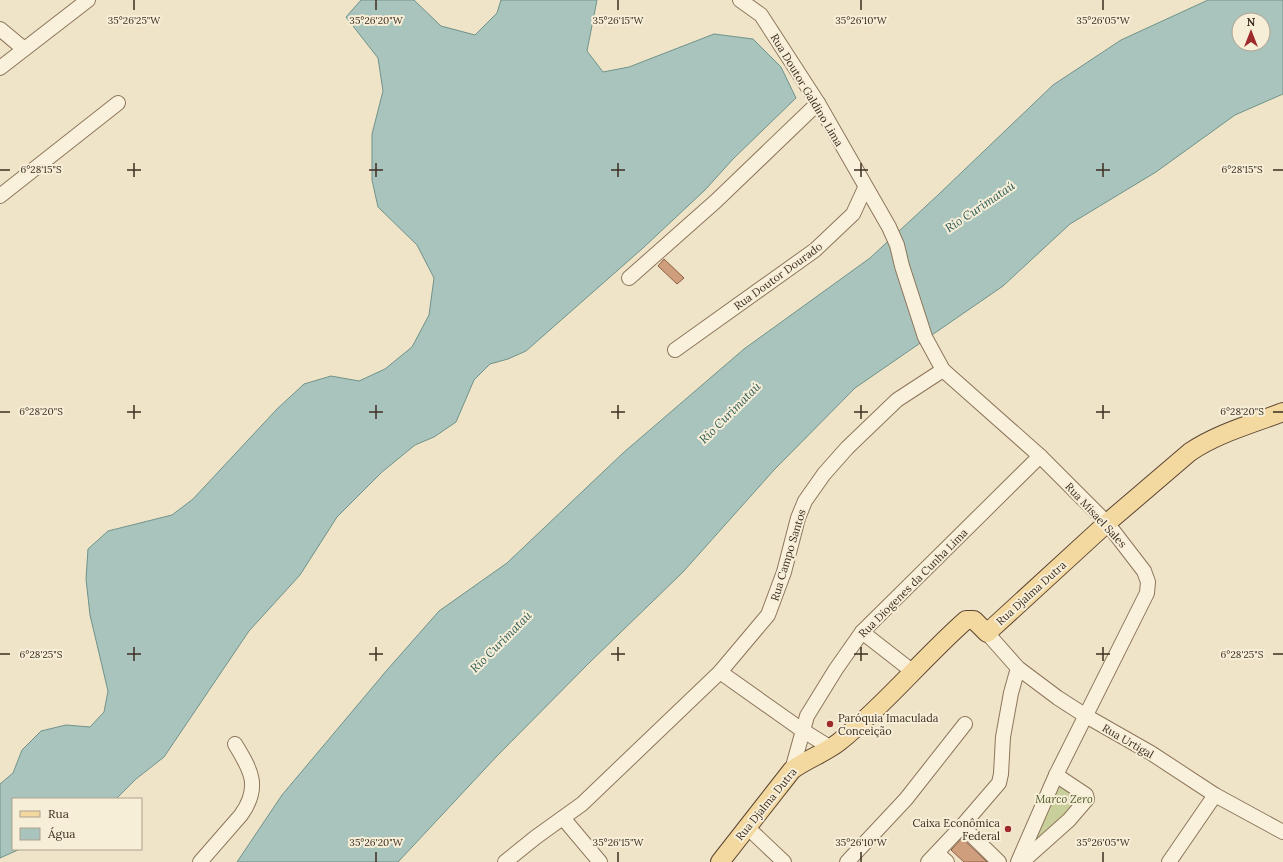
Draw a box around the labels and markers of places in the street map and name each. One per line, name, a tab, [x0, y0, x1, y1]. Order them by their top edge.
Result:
place label: Paróquia Imaculada Conceição	[838, 711, 939, 738]
marker: Paróquia Imaculada Conceição	[825, 719, 835, 729]
place label: Caixa Econômica Federal	[913, 816, 1000, 843]
marker: Caixa Econômica Federal	[1003, 824, 1013, 834]

